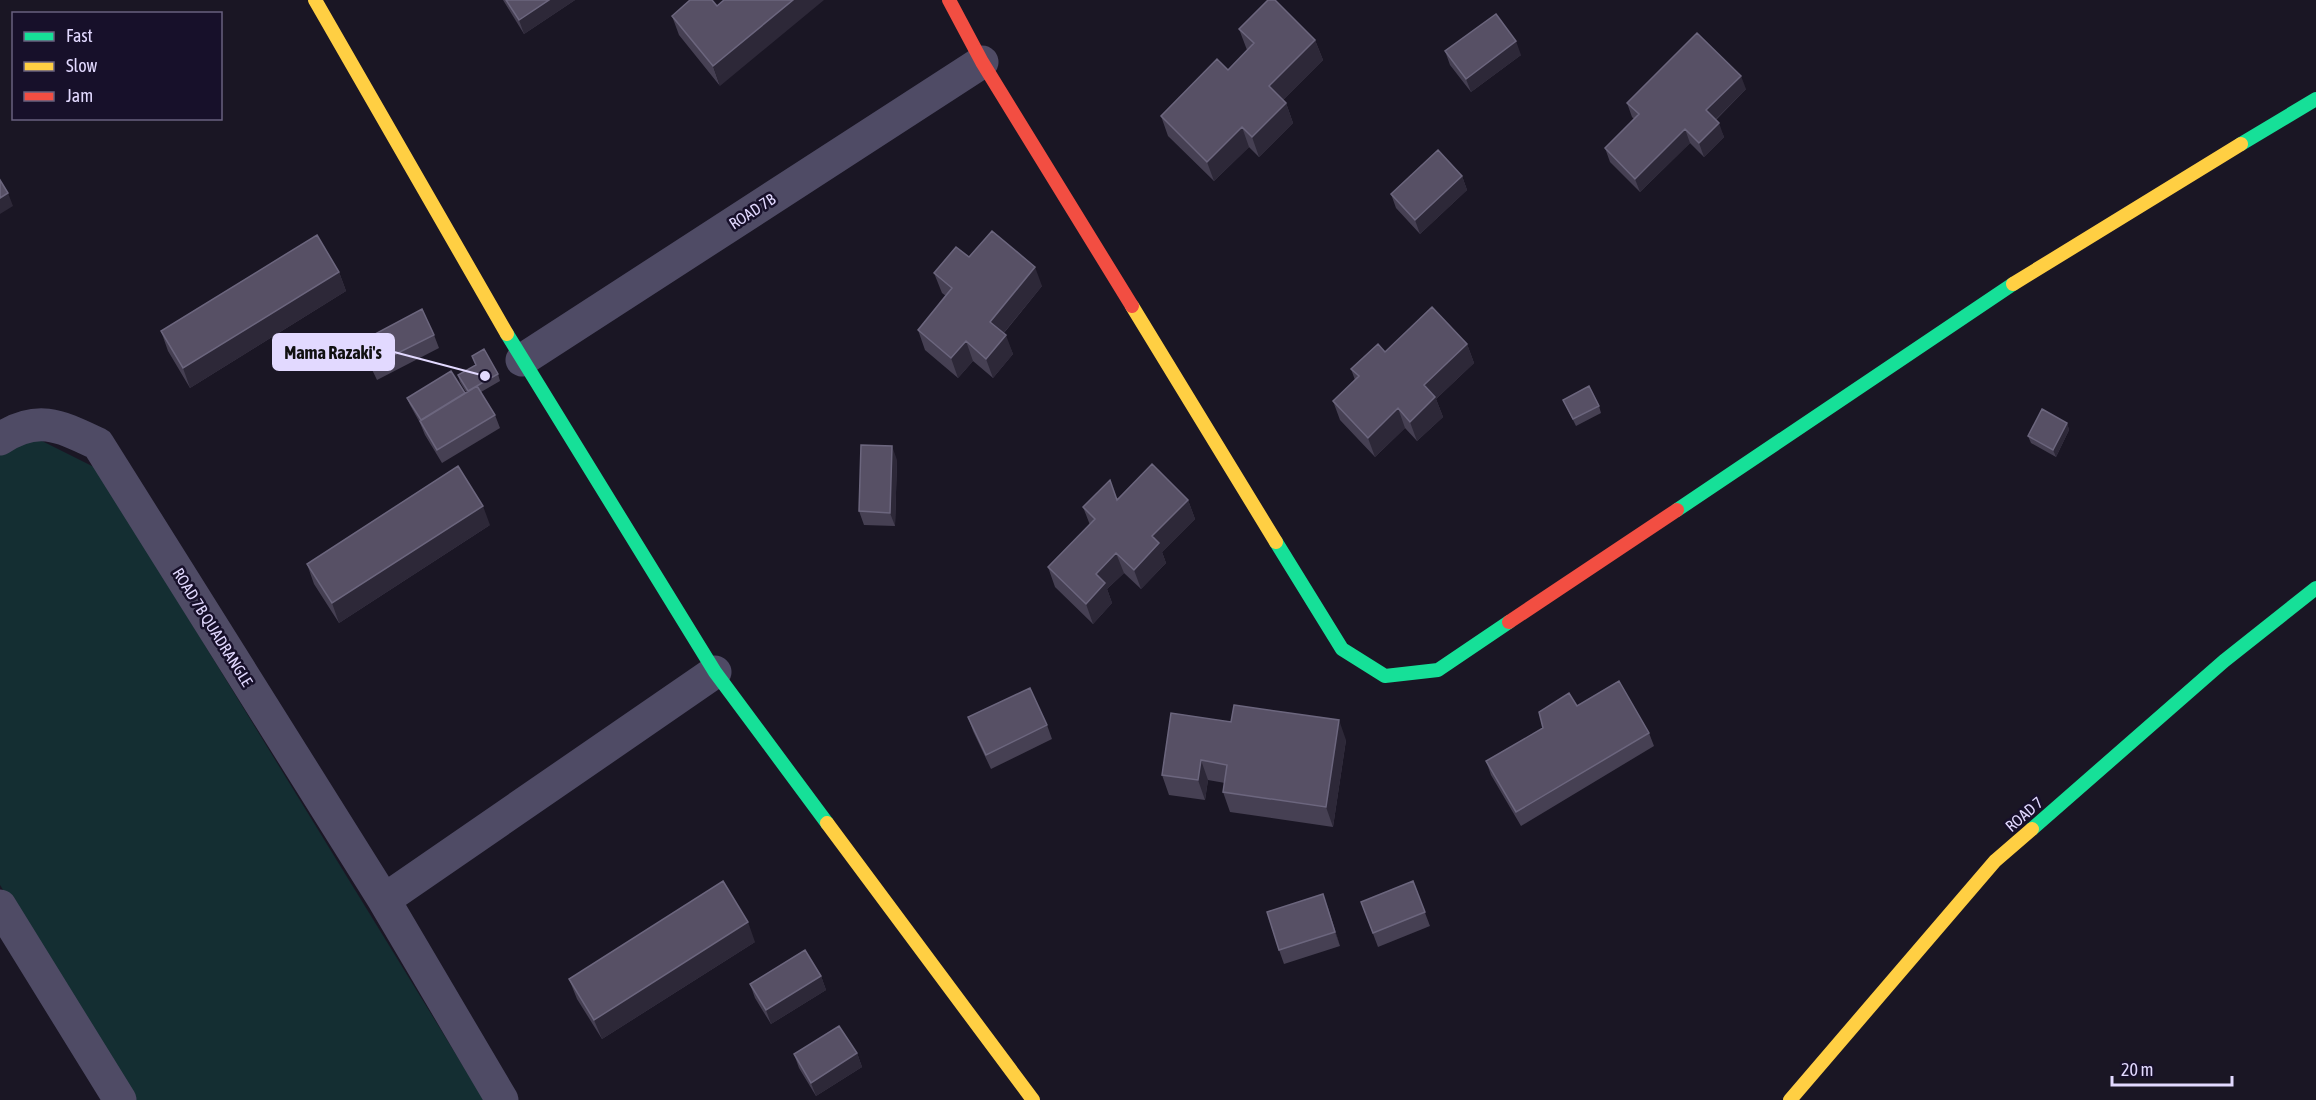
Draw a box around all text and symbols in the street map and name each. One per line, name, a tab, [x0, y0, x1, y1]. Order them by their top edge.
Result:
legend	[12, 12, 222, 120]
text: Fast	[66, 25, 93, 46]
text: Slow	[66, 55, 97, 76]
text: Jam	[66, 85, 93, 106]
street label: ROAD 7B	[726, 189, 779, 233]
callout: Mama Razaki's	[273, 334, 394, 370]
text: Mama Razaki's	[284, 342, 383, 363]
street label: ROAD 7B QUADRANGLE	[169, 565, 257, 690]
street label: ROAD 7	[2002, 793, 2046, 835]
scale bar	[2112, 1049, 2232, 1087]
text: 20 m	[2121, 1059, 2153, 1080]

